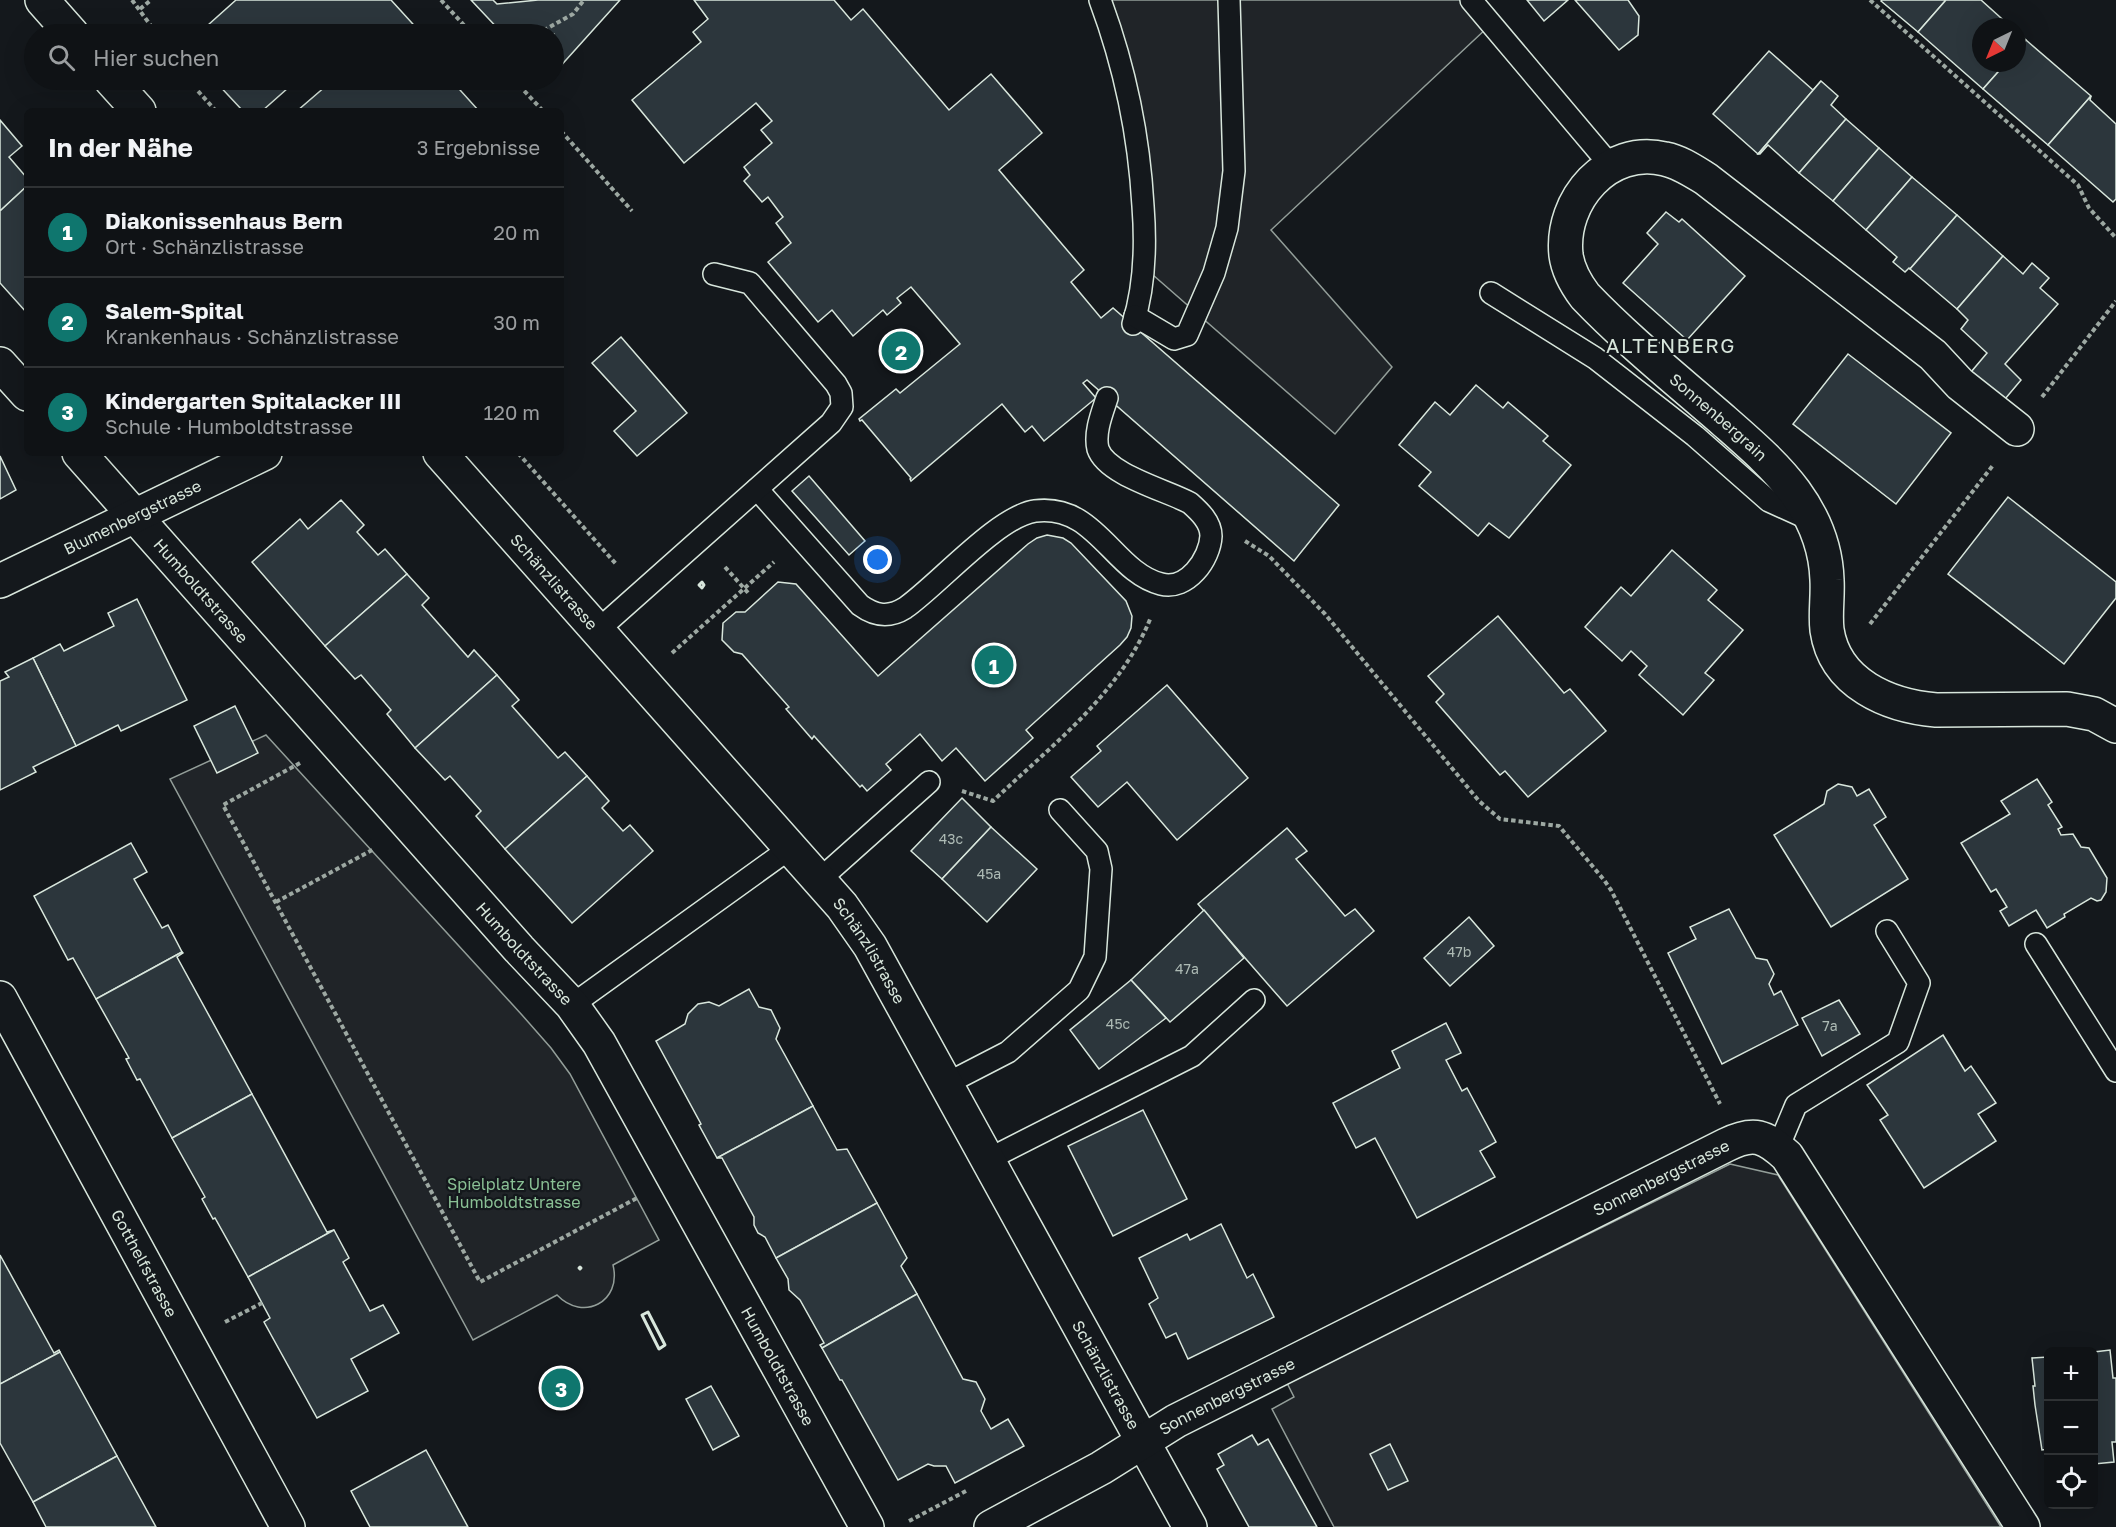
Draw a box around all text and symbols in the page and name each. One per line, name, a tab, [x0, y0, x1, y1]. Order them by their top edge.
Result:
north arrow	[1972, 18, 2026, 72]
search box	[24, 24, 564, 90]
icon: search	[45, 41, 78, 74]
text: Hier suchen	[93, 44, 219, 71]
text: In der Nähe	[48, 132, 193, 163]
text: 3 Ergebnisse	[417, 135, 540, 159]
text: Diakonissenhaus Bern	[105, 207, 343, 234]
text: 1	[62, 220, 73, 244]
text: 20 m	[493, 220, 540, 244]
text: Ort · Schänzlistrasse	[105, 234, 304, 258]
text: Salem-Spital	[105, 297, 244, 324]
text: 2	[61, 310, 74, 334]
text: 30 m	[493, 310, 540, 334]
text: Krankenhaus · Schänzlistrasse	[105, 324, 399, 348]
pin: 2	[882, 328, 920, 374]
district label: ALTENBERG	[1606, 333, 1736, 357]
street label: Sonnenbergrain	[1666, 369, 1771, 465]
text: Kindergarten Spitalacker III	[105, 387, 401, 414]
text: 3	[61, 400, 74, 424]
text: 120 m	[484, 400, 540, 424]
text: Schule · Humboldtstrasse	[105, 414, 353, 438]
street label: Blumenbergstrasse	[60, 475, 204, 559]
street label: Schänzlistrasse	[506, 530, 602, 634]
street label: Humboldtstrasse	[149, 534, 253, 647]
your location	[863, 545, 892, 574]
pin: 1	[974, 642, 1014, 688]
house number: 43c	[939, 830, 964, 847]
house number: 45a	[977, 865, 1001, 882]
street label: Schänzlistrasse	[829, 893, 910, 1007]
street label: Humboldtstrasse	[472, 898, 577, 1009]
house number: 47b	[1447, 943, 1471, 960]
house number: 47a	[1175, 960, 1199, 977]
house number: 45c	[1106, 1015, 1131, 1032]
house number: 7a	[1822, 1017, 1838, 1034]
street label: Sonnenbergstrasse	[1589, 1135, 1733, 1220]
park label: Spielplatz Untere Humboldtstrasse	[447, 1174, 581, 1212]
street label: Gotthelfstrasse	[107, 1206, 182, 1321]
street label: Humboldtstrasse	[737, 1303, 819, 1429]
street label: Schänzlistrasse	[1068, 1317, 1144, 1433]
map controls	[2044, 1347, 2098, 1509]
button: +	[2044, 1347, 2098, 1401]
street label: Sonnenbergstrasse	[1155, 1353, 1298, 1439]
pin: 3	[542, 1366, 580, 1410]
button: −	[2044, 1401, 2098, 1455]
button: locate	[2044, 1455, 2098, 1509]

